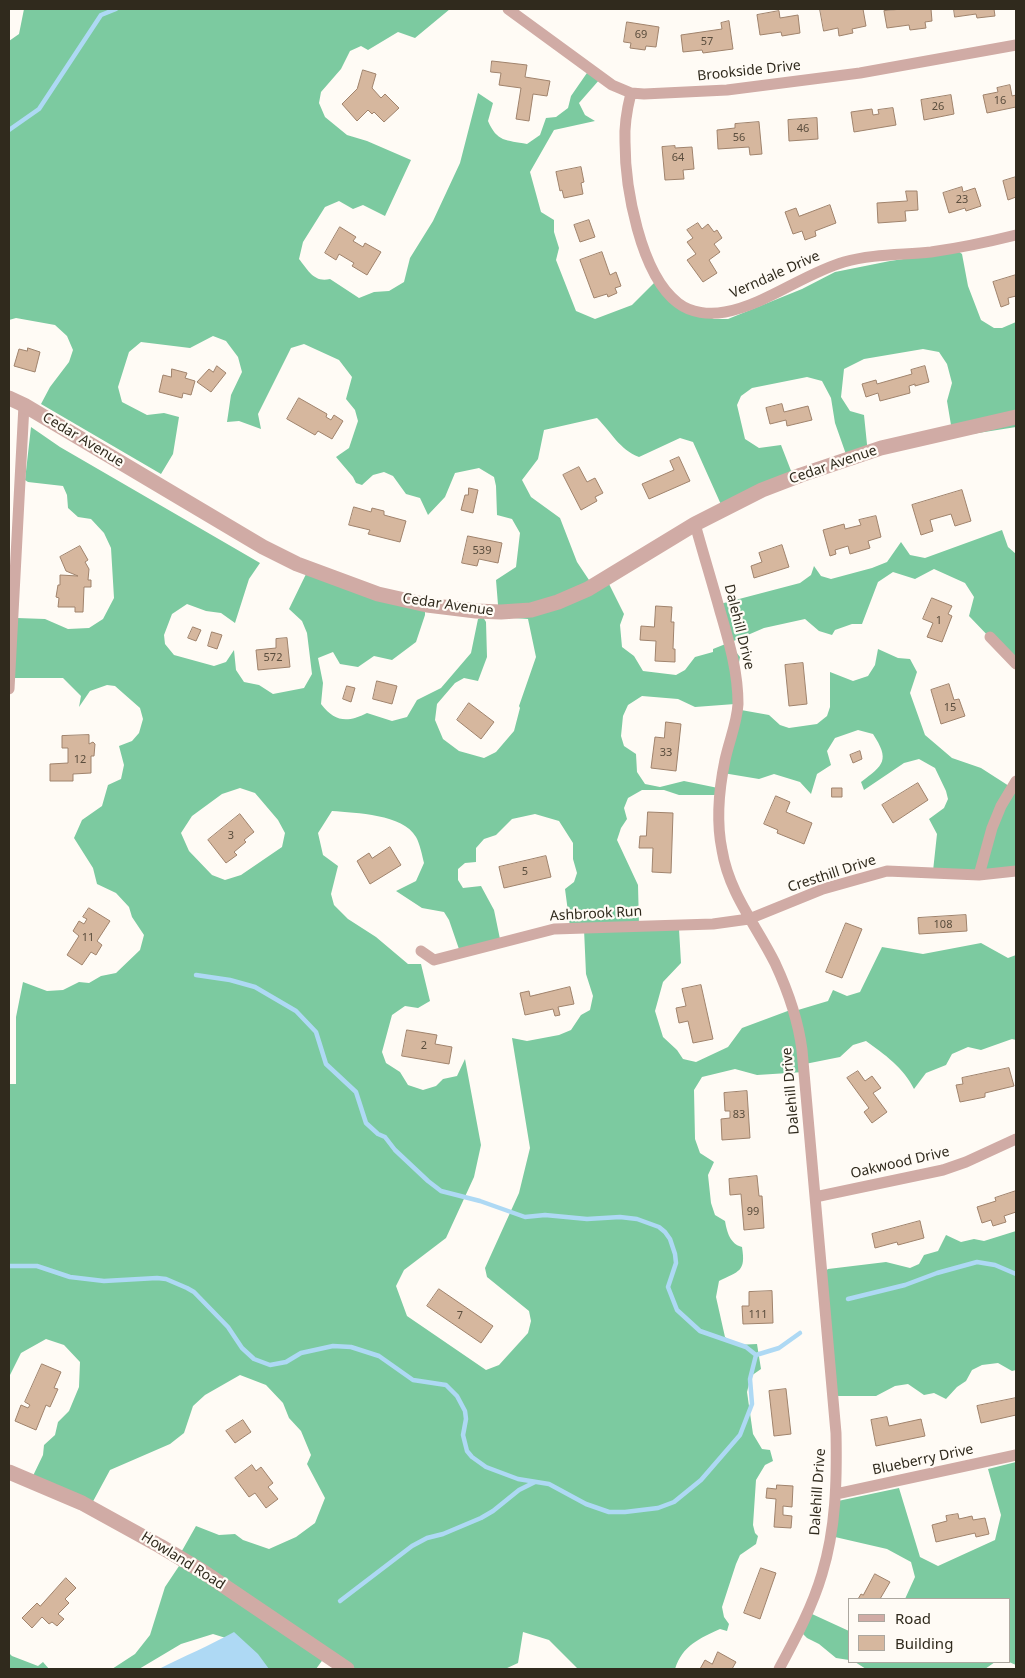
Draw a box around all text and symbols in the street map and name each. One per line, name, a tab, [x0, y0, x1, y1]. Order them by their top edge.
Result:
house number: 69	[635, 28, 647, 42]
house number: 57	[701, 35, 713, 49]
street label: Brookside Drive	[696, 57, 802, 85]
house number: 16	[994, 94, 1006, 108]
house number: 26	[932, 100, 944, 114]
house number: 46	[797, 122, 809, 136]
house number: 56	[733, 131, 745, 145]
house number: 64	[672, 151, 684, 165]
house number: 23	[956, 193, 968, 207]
street label: Verndale Drive	[727, 248, 823, 302]
street label: Cedar Avenue	[39, 409, 127, 471]
street label: Cedar Avenue	[787, 442, 879, 488]
house number: 539	[473, 544, 491, 558]
street label: Dalehill Drive	[720, 583, 758, 671]
street label: Cedar Avenue	[401, 590, 495, 620]
house number: 1	[936, 614, 942, 628]
house number: 572	[264, 651, 282, 665]
house number: 15	[944, 701, 956, 715]
house number: 33	[660, 746, 672, 760]
house number: 12	[74, 753, 86, 767]
house number: 3	[228, 829, 234, 843]
street label: Cresthill Drive	[786, 852, 878, 896]
house number: 5	[522, 865, 528, 879]
street label: Ashbrook Run	[549, 903, 643, 925]
house number: 108	[934, 918, 952, 932]
house number: 11	[82, 931, 94, 945]
house number: 2	[421, 1039, 427, 1053]
street label: Dalehill Drive	[779, 1047, 803, 1135]
house number: 83	[733, 1108, 745, 1122]
street label: Oakwood Drive	[849, 1143, 951, 1183]
house number: 99	[747, 1205, 759, 1219]
house number: 111	[749, 1308, 767, 1322]
house number: 7	[457, 1309, 463, 1323]
street label: Blueberry Drive	[871, 1441, 975, 1479]
street label: Dalehill Drive	[807, 1448, 829, 1536]
street label: Howland Road	[138, 1529, 228, 1593]
legend	[848, 1598, 1010, 1663]
text: Road	[895, 1608, 931, 1628]
text: Building	[895, 1633, 953, 1653]

